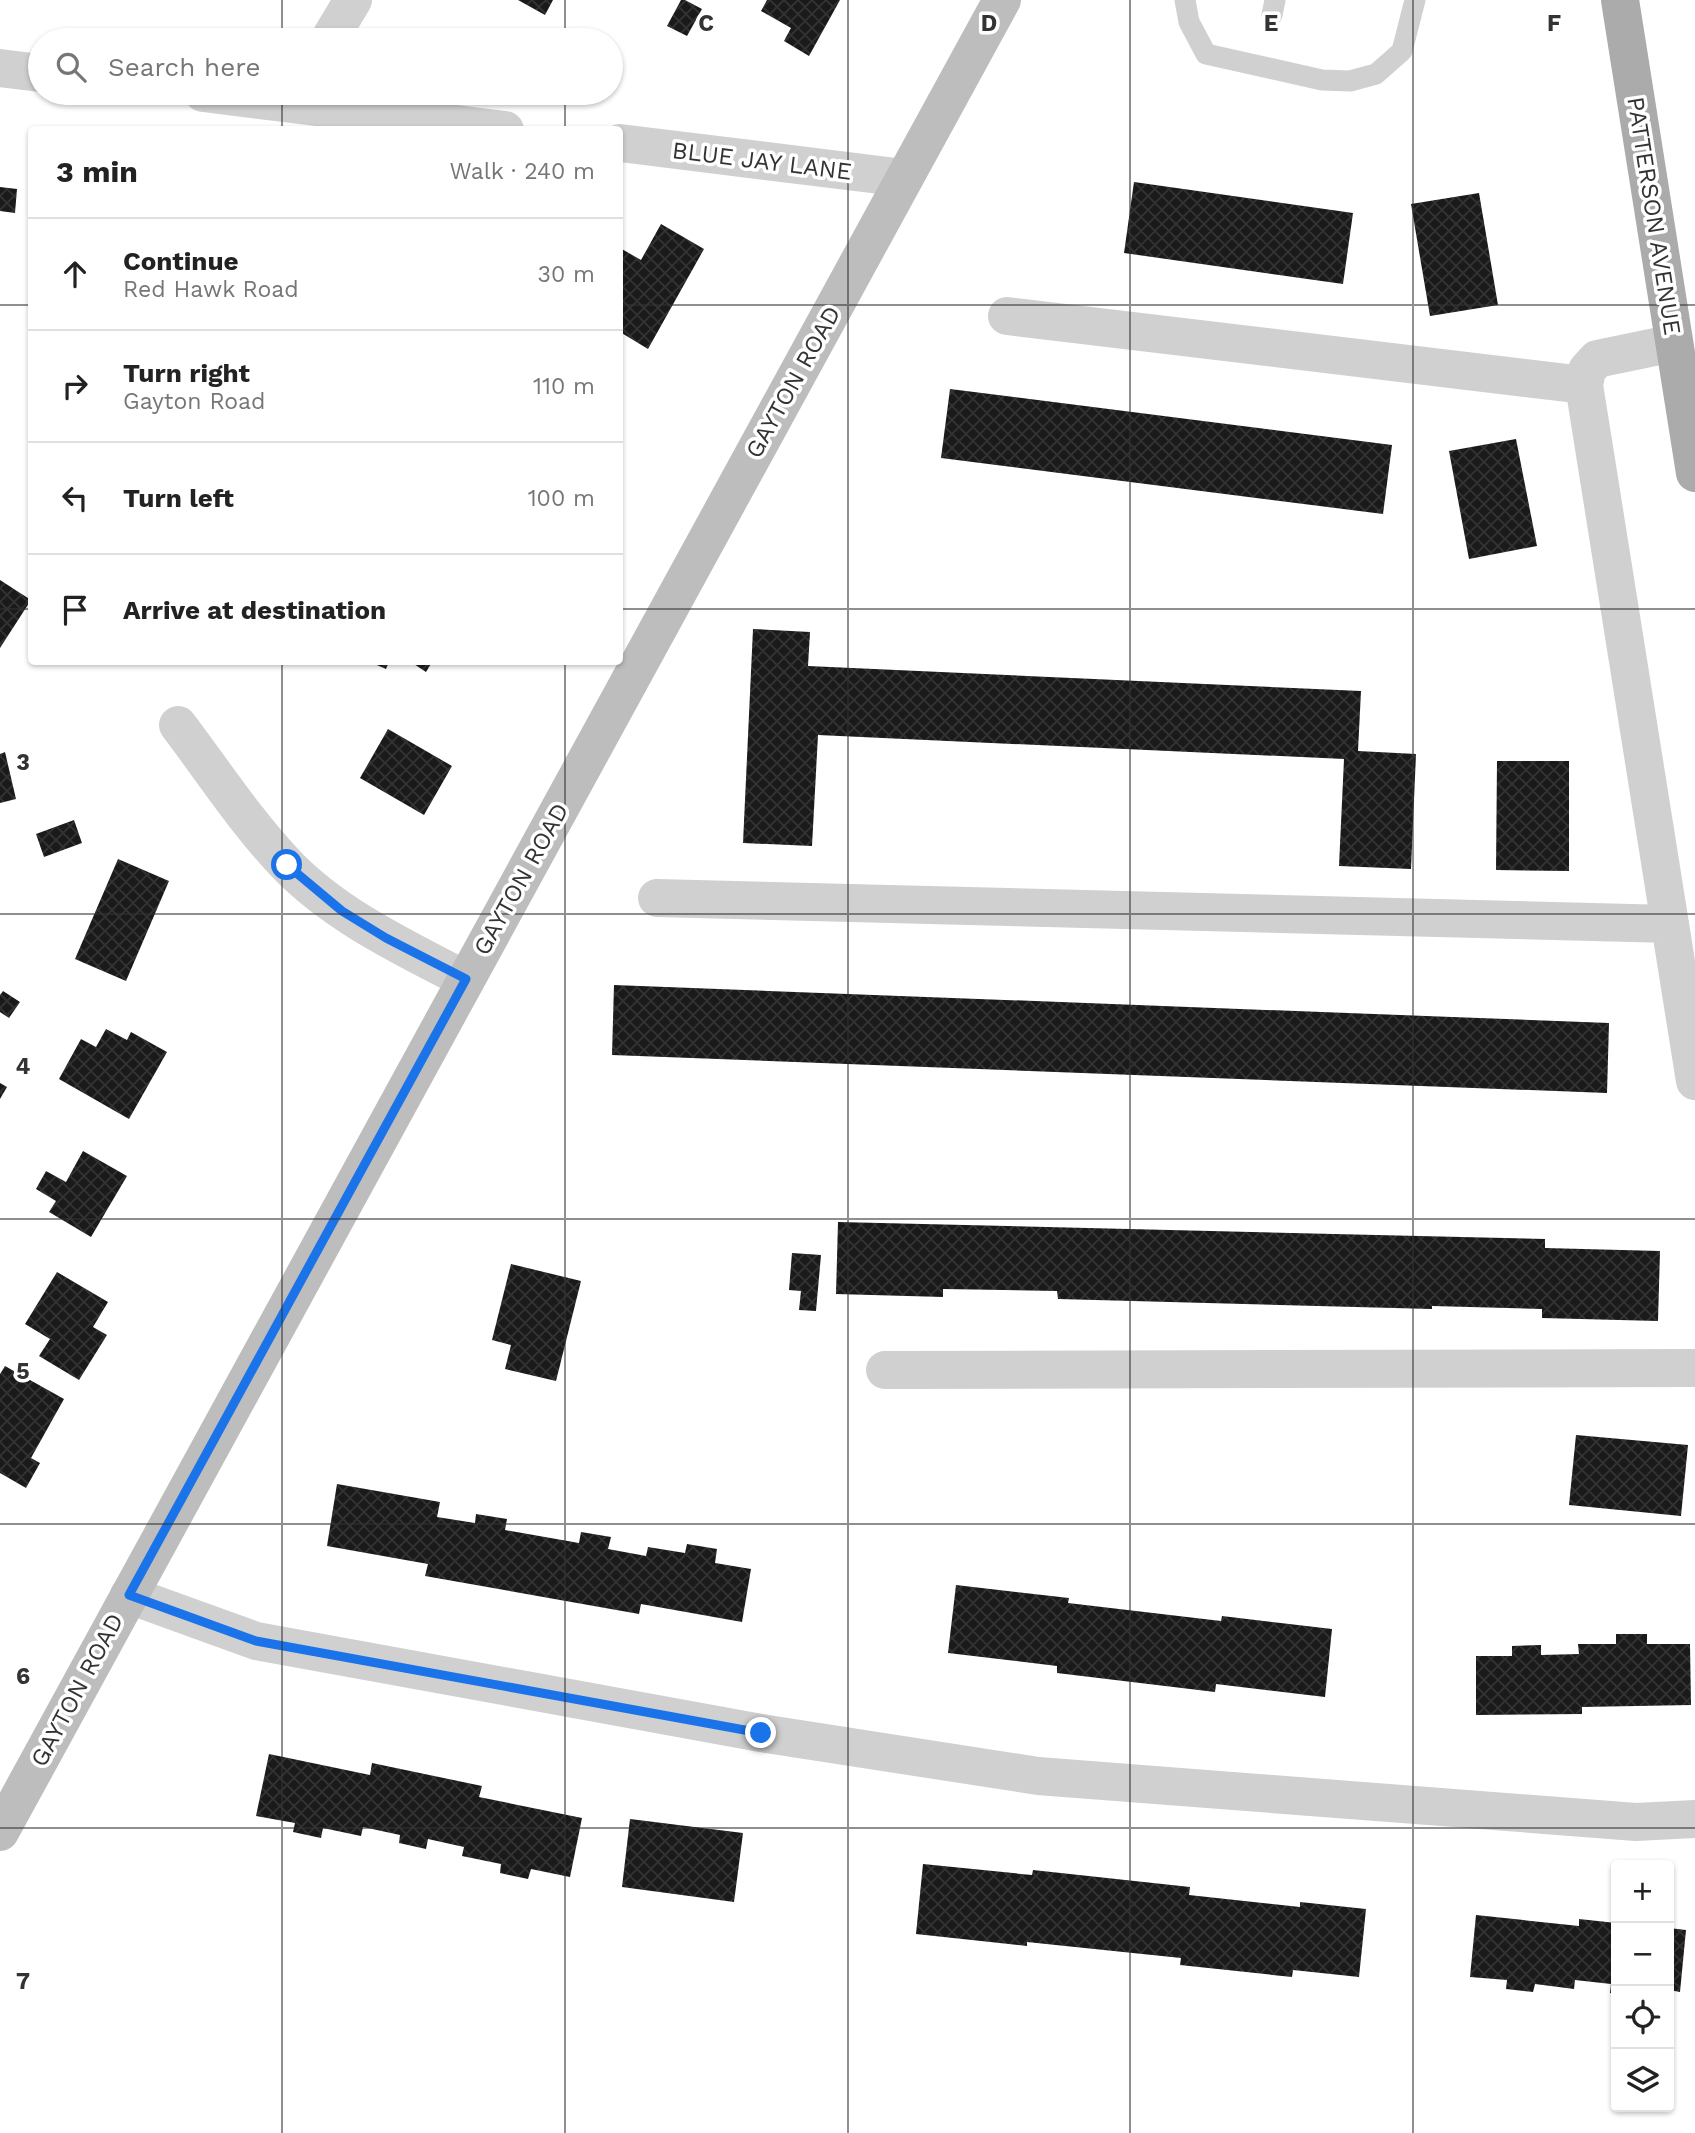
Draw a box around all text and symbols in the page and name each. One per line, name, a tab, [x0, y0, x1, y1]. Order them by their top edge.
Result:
text: C	[698, 10, 714, 37]
text: D	[981, 10, 997, 37]
text: E	[1264, 10, 1278, 37]
text: F	[1547, 10, 1561, 37]
search box	[28, 28, 623, 105]
icon: search	[52, 48, 90, 86]
text: Search here	[108, 52, 260, 82]
street label: PATTERSON AVENUE	[1621, 95, 1687, 337]
street label: BLUE JAY LANE	[671, 136, 853, 186]
text: 3 min	[56, 154, 138, 189]
text: Walk · 240 m	[450, 158, 595, 185]
text: Continue	[123, 246, 239, 276]
icon: ahead	[56, 255, 94, 293]
text: 30 m	[538, 261, 595, 288]
text: Red Hawk Road	[123, 276, 299, 303]
street label: GAYTON ROAD	[740, 301, 846, 463]
text: Turn right	[123, 358, 250, 388]
icon: right	[56, 367, 94, 405]
text: 110 m	[533, 373, 595, 400]
text: Gayton Road	[123, 388, 266, 415]
icon: left	[56, 479, 94, 517]
text: Turn left	[123, 483, 234, 513]
text: 100 m	[528, 485, 595, 512]
icon: arrive	[56, 591, 94, 629]
text: Arrive at destination	[123, 595, 386, 625]
text: 3	[16, 749, 30, 776]
street label: GAYTON ROAD	[468, 798, 574, 960]
route start	[271, 849, 302, 880]
text: 4	[16, 1053, 31, 1080]
text: 5	[16, 1358, 30, 1385]
street label: GAYTON ROAD	[25, 1609, 129, 1771]
text: 6	[16, 1663, 30, 1690]
route end	[745, 1717, 776, 1748]
map controls	[1611, 1860, 1674, 2112]
button: +	[1611, 1860, 1674, 1923]
button: −	[1611, 1923, 1674, 1986]
text: 7	[16, 1968, 30, 1995]
button: locate	[1611, 1986, 1674, 2049]
button: layers	[1611, 2049, 1674, 2112]

